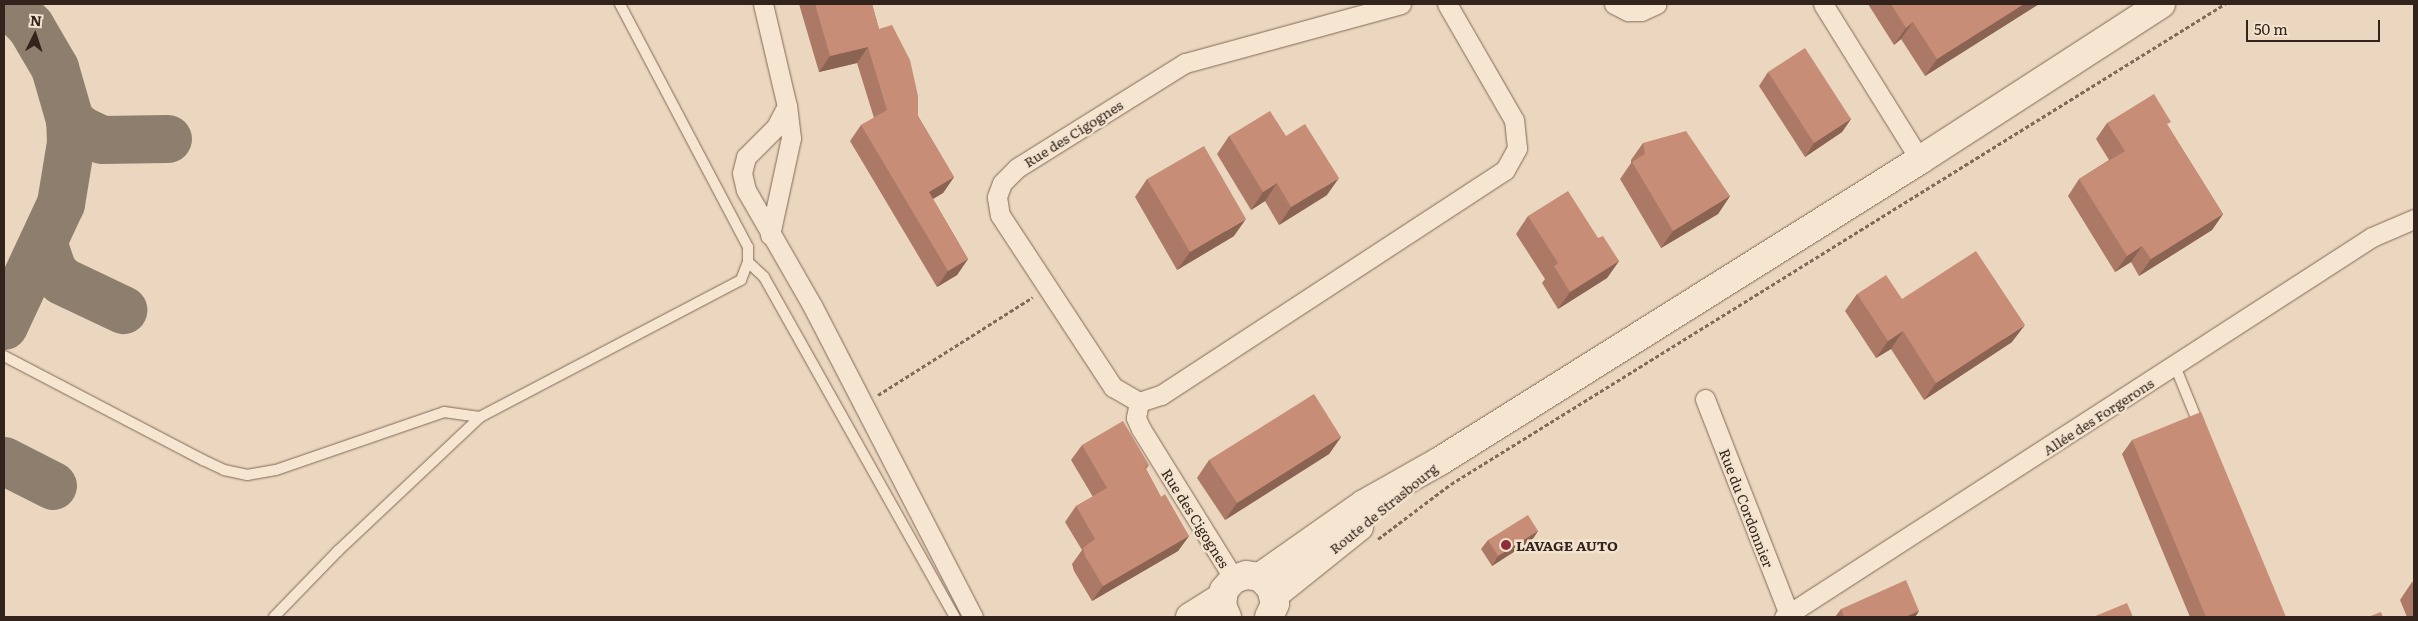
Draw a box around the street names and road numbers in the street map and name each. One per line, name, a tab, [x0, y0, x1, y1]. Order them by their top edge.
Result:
street label: Rue des Cigognes	[1020, 96, 1126, 170]
street label: Allée des Forgerons	[2039, 374, 2157, 458]
street label: Rue du Cordonnier	[1717, 446, 1777, 570]
street label: Route de Strasbourg	[1326, 459, 1440, 557]
street label: Rue des Cigognes	[1159, 465, 1233, 571]

